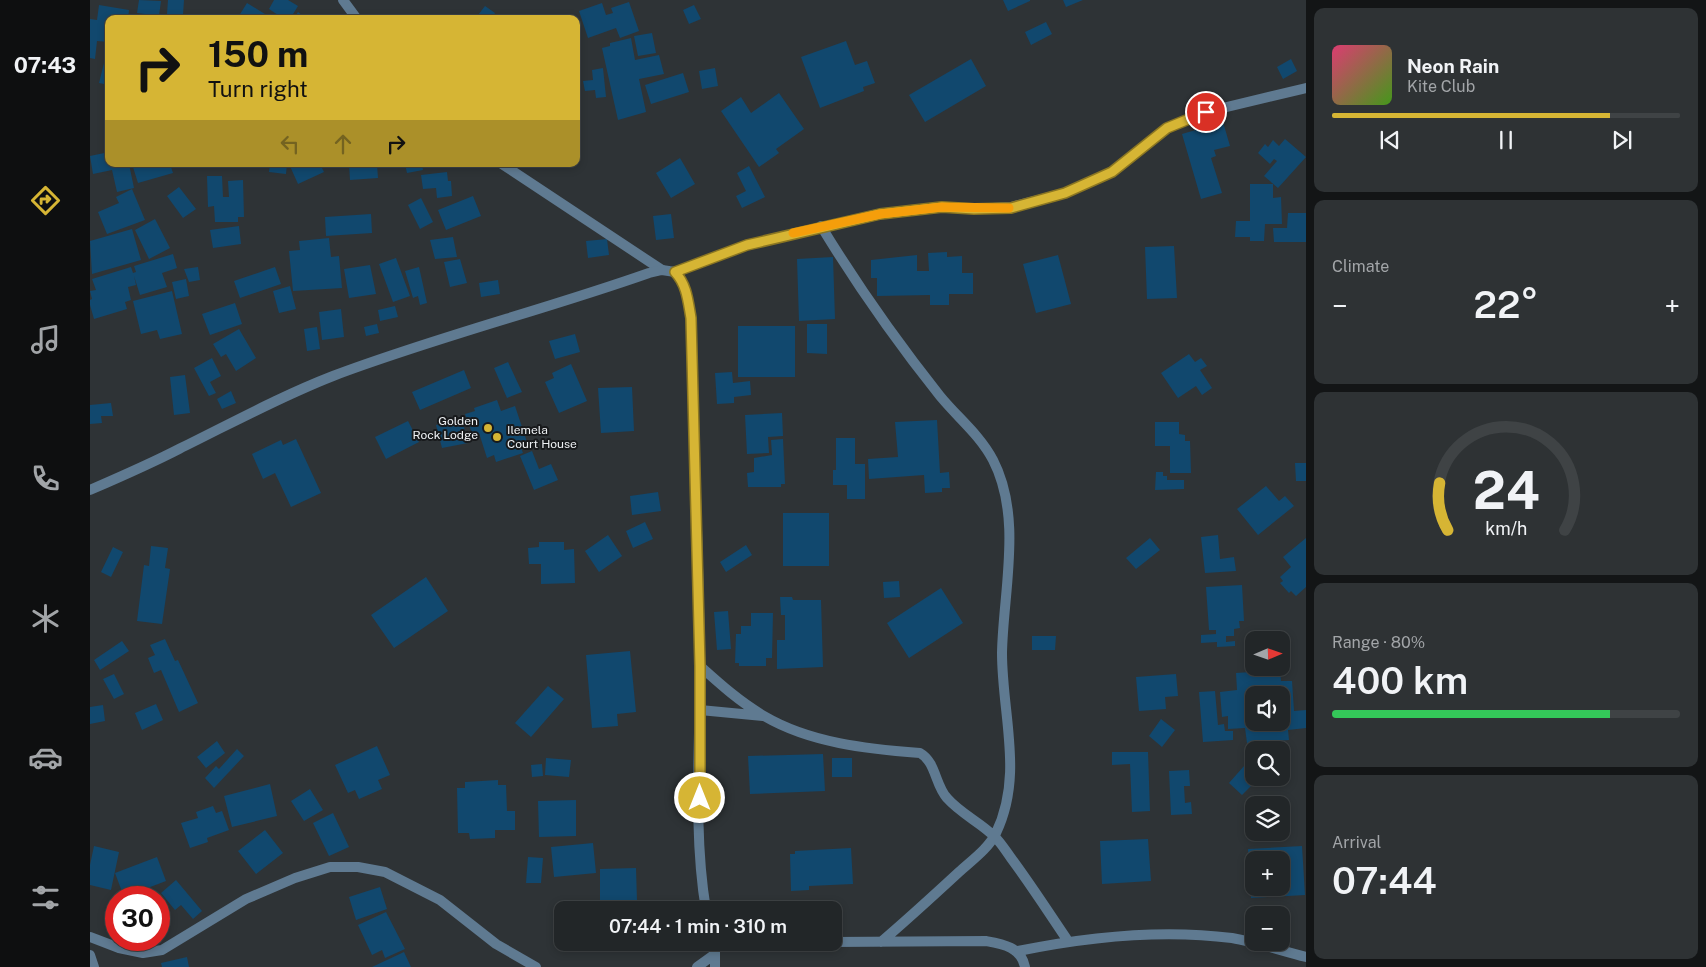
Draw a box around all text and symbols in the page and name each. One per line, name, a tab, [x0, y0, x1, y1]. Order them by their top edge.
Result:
text: 150 m	[208, 34, 308, 75]
icon: right	[125, 35, 190, 100]
text: 07:43	[14, 52, 76, 78]
text: Neon Rain	[1407, 55, 1499, 77]
text: Turn right	[208, 76, 308, 102]
text: Kite Club	[1407, 77, 1475, 96]
pin	[1185, 91, 1227, 133]
icon: arrive	[1192, 98, 1220, 126]
icon: previous	[1376, 126, 1404, 154]
icon: pause	[1492, 126, 1520, 154]
icon: next	[1608, 126, 1636, 154]
icon: left	[276, 130, 304, 158]
icon: ahead	[329, 130, 357, 158]
icon: right	[382, 130, 410, 158]
icon: directions	[28, 183, 63, 218]
text: Climate	[1332, 257, 1389, 276]
text: 22°	[1474, 282, 1538, 327]
text: −	[1332, 289, 1348, 322]
text: +	[1664, 289, 1680, 322]
icon: music	[28, 322, 63, 357]
place label: Golden Rock Lodge	[413, 414, 478, 442]
marker: Golden Rock Lodge	[482, 422, 494, 434]
place label: Ilemela Court House	[507, 423, 577, 451]
marker: Ilemela Court House	[491, 431, 503, 443]
text: 24	[1472, 460, 1540, 521]
icon: phone	[28, 461, 63, 496]
text: km/h	[1485, 518, 1527, 539]
icon: climate	[28, 601, 63, 636]
north arrow	[1245, 631, 1290, 676]
map controls	[1245, 631, 1290, 951]
text: Range · 80%	[1332, 633, 1425, 652]
text: 400 km	[1332, 658, 1468, 703]
button: sound	[1245, 686, 1290, 731]
icon: car	[28, 740, 63, 775]
button: search	[1245, 741, 1290, 786]
position arrow	[673, 771, 725, 823]
button: layers	[1245, 796, 1290, 841]
text: Arrival	[1332, 833, 1381, 852]
button: +	[1245, 851, 1290, 896]
text: 07:44	[1332, 858, 1437, 903]
icon: filters	[28, 880, 63, 915]
speed limit sign: 30	[105, 886, 170, 951]
button: −	[1245, 906, 1290, 951]
text: 07:44 · 1 min · 310 m	[609, 915, 787, 937]

